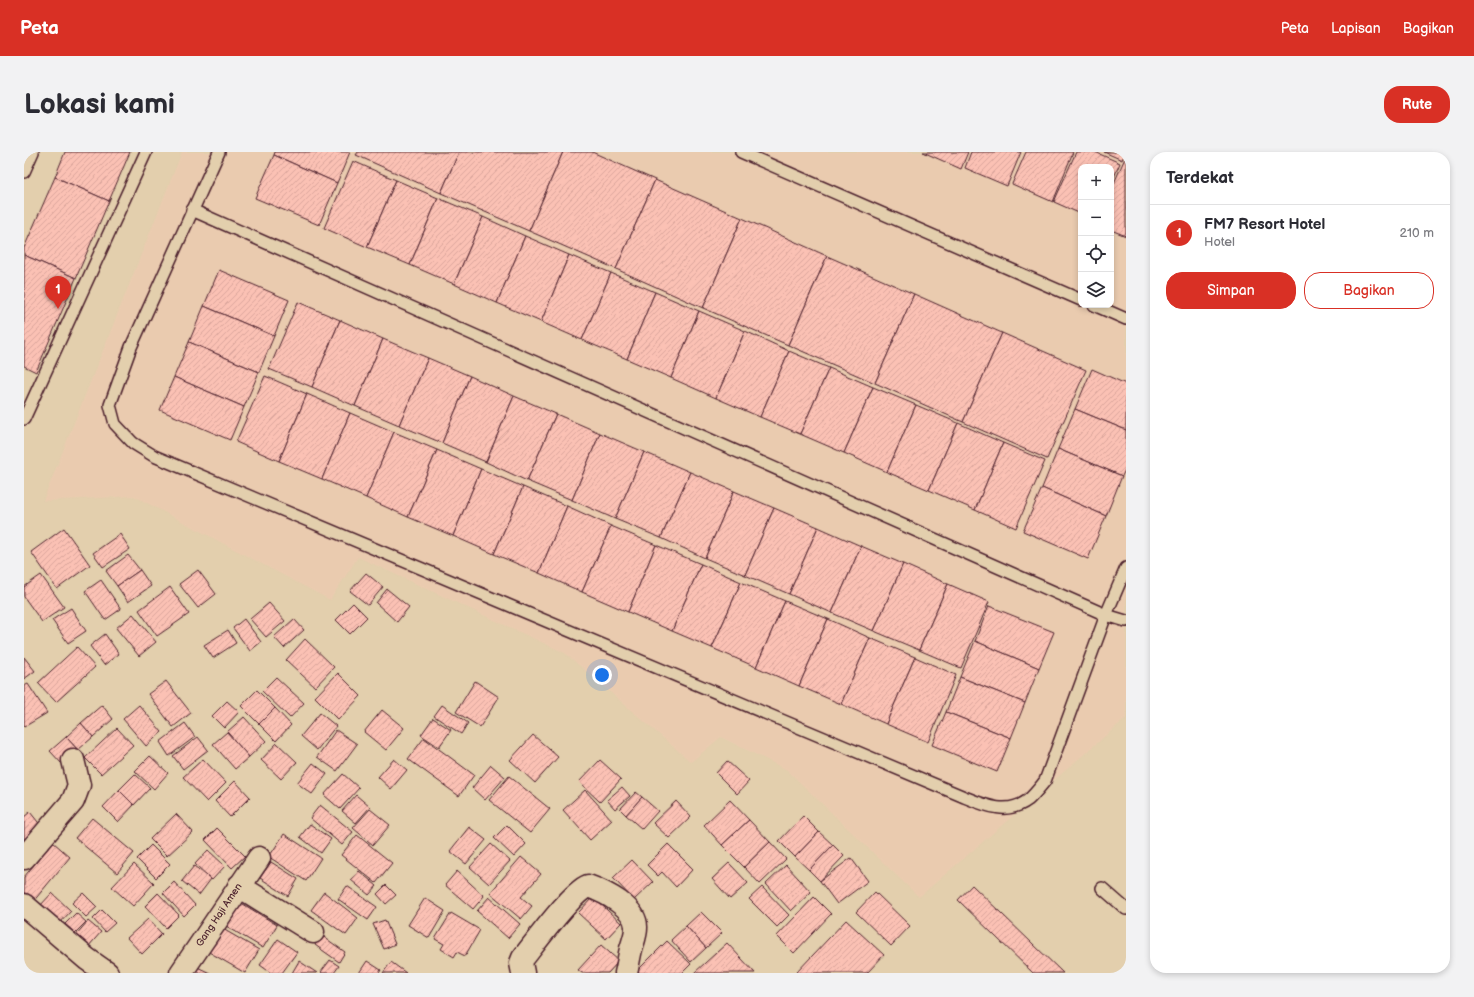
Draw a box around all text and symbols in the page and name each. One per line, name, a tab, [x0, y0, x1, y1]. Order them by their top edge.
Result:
text: Peta	[20, 17, 59, 40]
text: Peta	[1281, 20, 1309, 37]
text: Lapisan	[1331, 20, 1381, 37]
text: Bagikan	[1403, 20, 1454, 37]
button: Rute	[1384, 86, 1450, 123]
text: Lokasi kami	[24, 88, 175, 121]
map controls	[1078, 164, 1114, 308]
button: +	[1078, 164, 1114, 200]
text: Terdekat	[1166, 168, 1234, 188]
button: −	[1078, 200, 1114, 236]
text: FM7 Resort Hotel	[1204, 215, 1325, 234]
text: 1	[1176, 225, 1182, 241]
text: 210 m	[1400, 225, 1434, 241]
text: Hotel	[1204, 234, 1235, 250]
button: locate	[1078, 236, 1114, 272]
button: layers	[1078, 272, 1114, 308]
button: Simpan	[1166, 272, 1296, 309]
button: Bagikan	[1304, 272, 1434, 309]
pin: 1	[45, 276, 71, 309]
your location	[592, 665, 612, 685]
street label: Gang Haji Amen	[193, 881, 245, 949]

